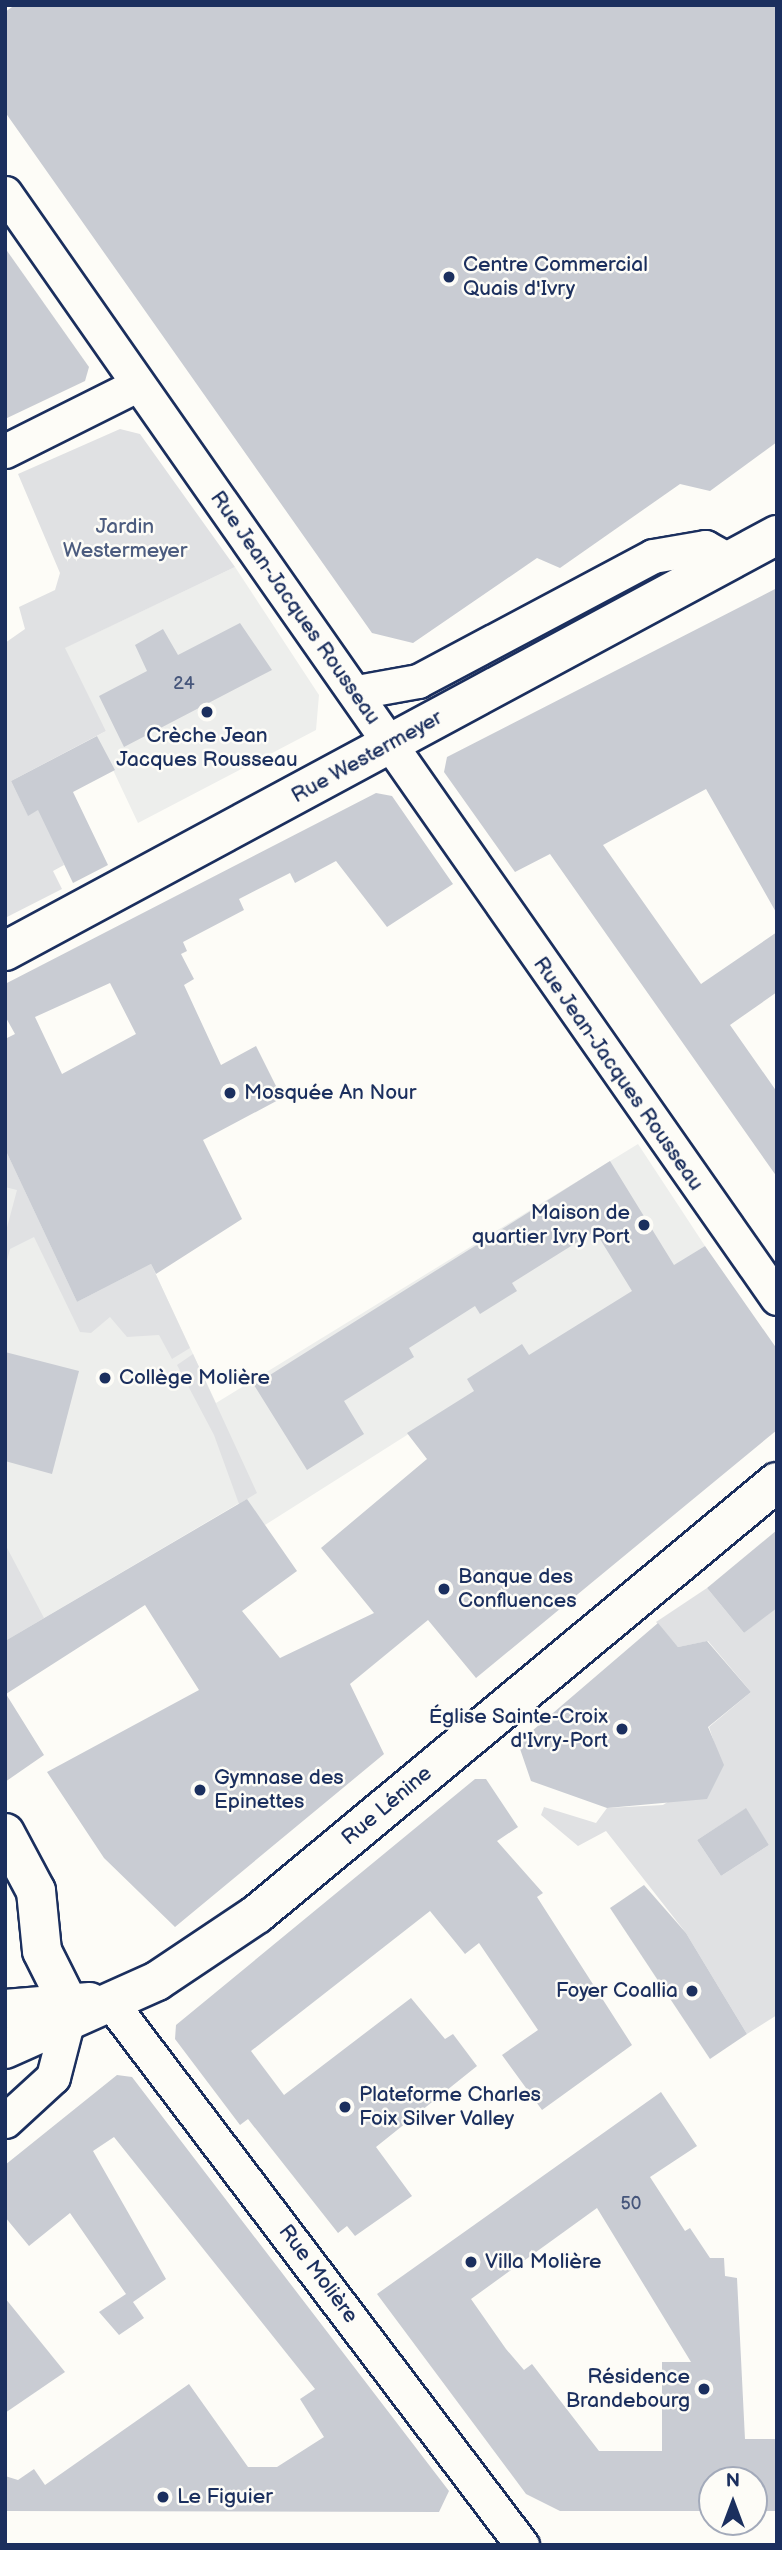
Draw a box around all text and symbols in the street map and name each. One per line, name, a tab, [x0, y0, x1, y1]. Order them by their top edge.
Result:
place label: Centre Commercial Quais d'Ivry	[463, 252, 648, 302]
marker: Centre Commercial Quais d'Ivry	[441, 269, 457, 285]
street label: Rue Jean-Jacques Rousseau	[204, 486, 386, 730]
park label: Jardin Westermeyer	[63, 514, 187, 564]
house number: 24	[173, 673, 195, 695]
marker: Crèche Jean Jacques Rousseau	[199, 704, 215, 720]
street label: Rue Westermeyer	[287, 705, 447, 809]
place label: Crèche Jean Jacques Rousseau	[116, 723, 298, 773]
street label: Rue Jean-Jacques Rousseau	[527, 952, 709, 1196]
place label: Mosquée An Nour	[244, 1080, 416, 1106]
marker: Mosquée An Nour	[222, 1085, 238, 1101]
place label: Maison de quartier Ivry Port	[470, 1200, 630, 1250]
marker: Maison de quartier Ivry Port	[636, 1217, 652, 1233]
place label: Collège Molière	[119, 1365, 270, 1391]
marker: Collège Molière	[97, 1370, 113, 1386]
place label: Banque des Confluences	[458, 1564, 577, 1614]
marker: Banque des Confluences	[436, 1581, 452, 1597]
place label: Église Sainte-Croix d'Ivry-Port	[428, 1704, 608, 1754]
marker: Église Sainte-Croix d'Ivry-Port	[614, 1721, 630, 1737]
street label: Rue Lénine	[337, 1761, 437, 1851]
place label: Gymnase des Epinettes	[214, 1765, 344, 1815]
marker: Gymnase des Epinettes	[192, 1782, 208, 1798]
place label: Foyer Coallia	[556, 1978, 678, 2004]
marker: Foyer Coallia	[684, 1983, 700, 1999]
place label: Plateforme Charles Foix Silver Valley	[359, 2082, 541, 2132]
marker: Plateforme Charles Foix Silver Valley	[337, 2099, 353, 2115]
house number: 50	[621, 2193, 641, 2215]
street label: Rue Molière	[273, 2220, 363, 2328]
place label: Villa Molière	[485, 2249, 602, 2275]
marker: Villa Molière	[463, 2254, 479, 2270]
place label: Résidence Brandebourg	[566, 2364, 690, 2414]
marker: Résidence Brandebourg	[696, 2381, 712, 2397]
north arrow	[698, 2466, 768, 2536]
text: N	[726, 2470, 740, 2493]
place label: Le Figuier	[177, 2484, 273, 2510]
marker: Le Figuier	[155, 2489, 171, 2505]

